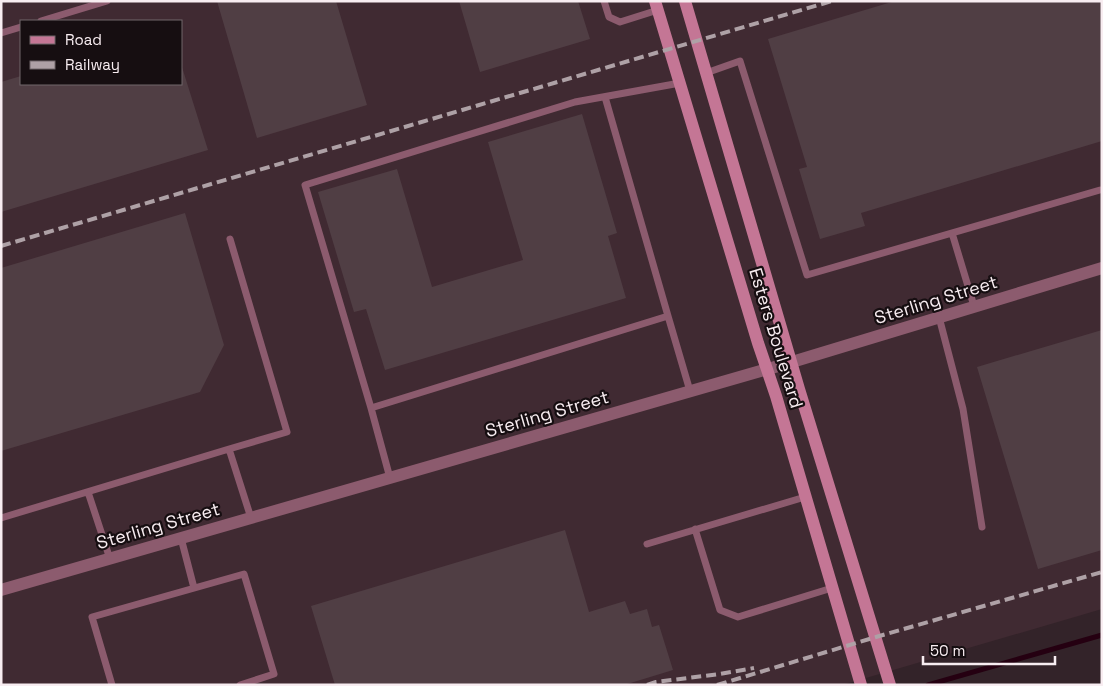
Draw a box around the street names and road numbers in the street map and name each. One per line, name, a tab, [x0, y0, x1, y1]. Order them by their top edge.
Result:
street label: Esters Boulevard	[744, 265, 809, 411]
street label: Sterling Street	[872, 270, 1000, 329]
street label: Sterling Street	[482, 385, 611, 442]
street label: Sterling Street	[93, 497, 222, 554]

